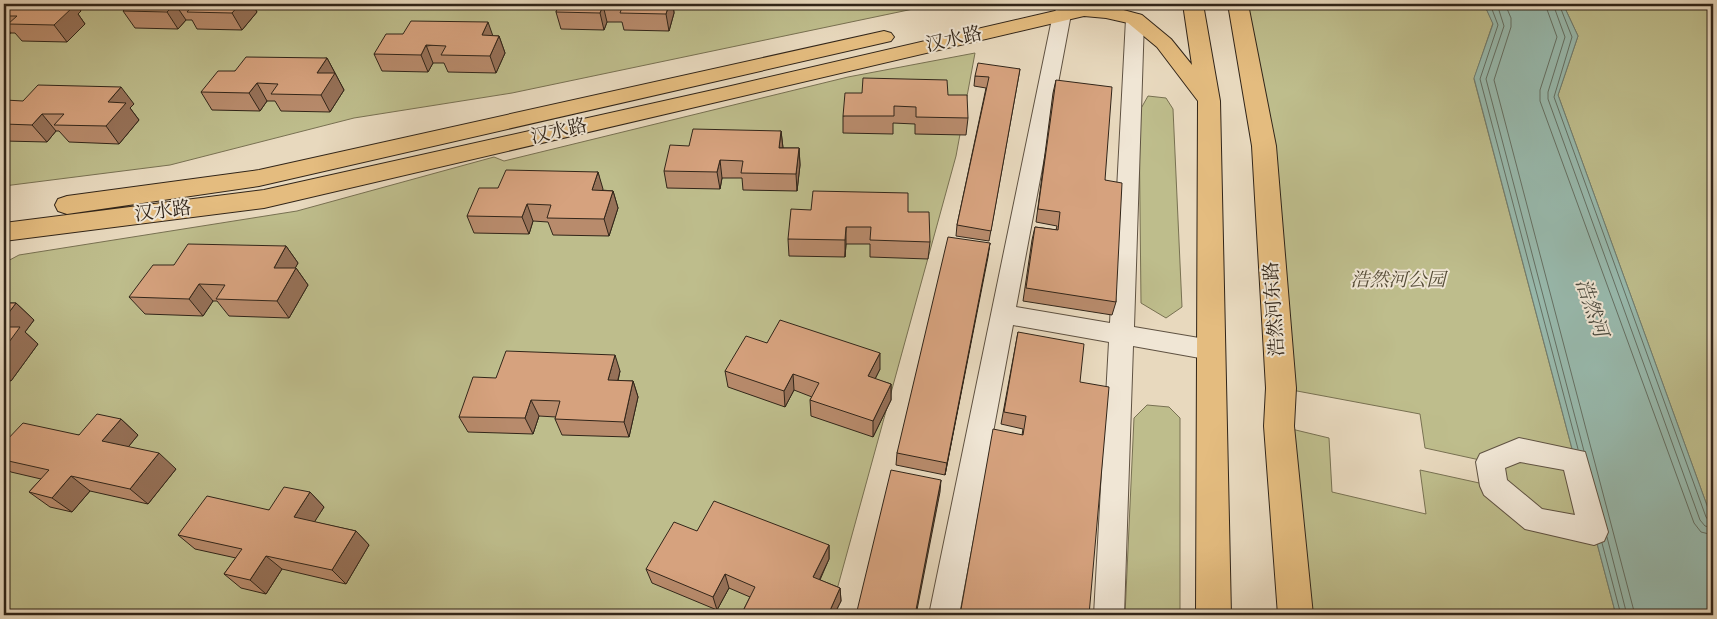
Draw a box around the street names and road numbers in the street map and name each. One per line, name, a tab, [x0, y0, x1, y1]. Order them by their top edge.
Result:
street label: 汉水路	[924, 22, 984, 58]
street label: 汉水路	[529, 114, 589, 150]
street label: 汉水路	[133, 197, 193, 227]
street label: 浩然河东路	[1260, 261, 1290, 357]

